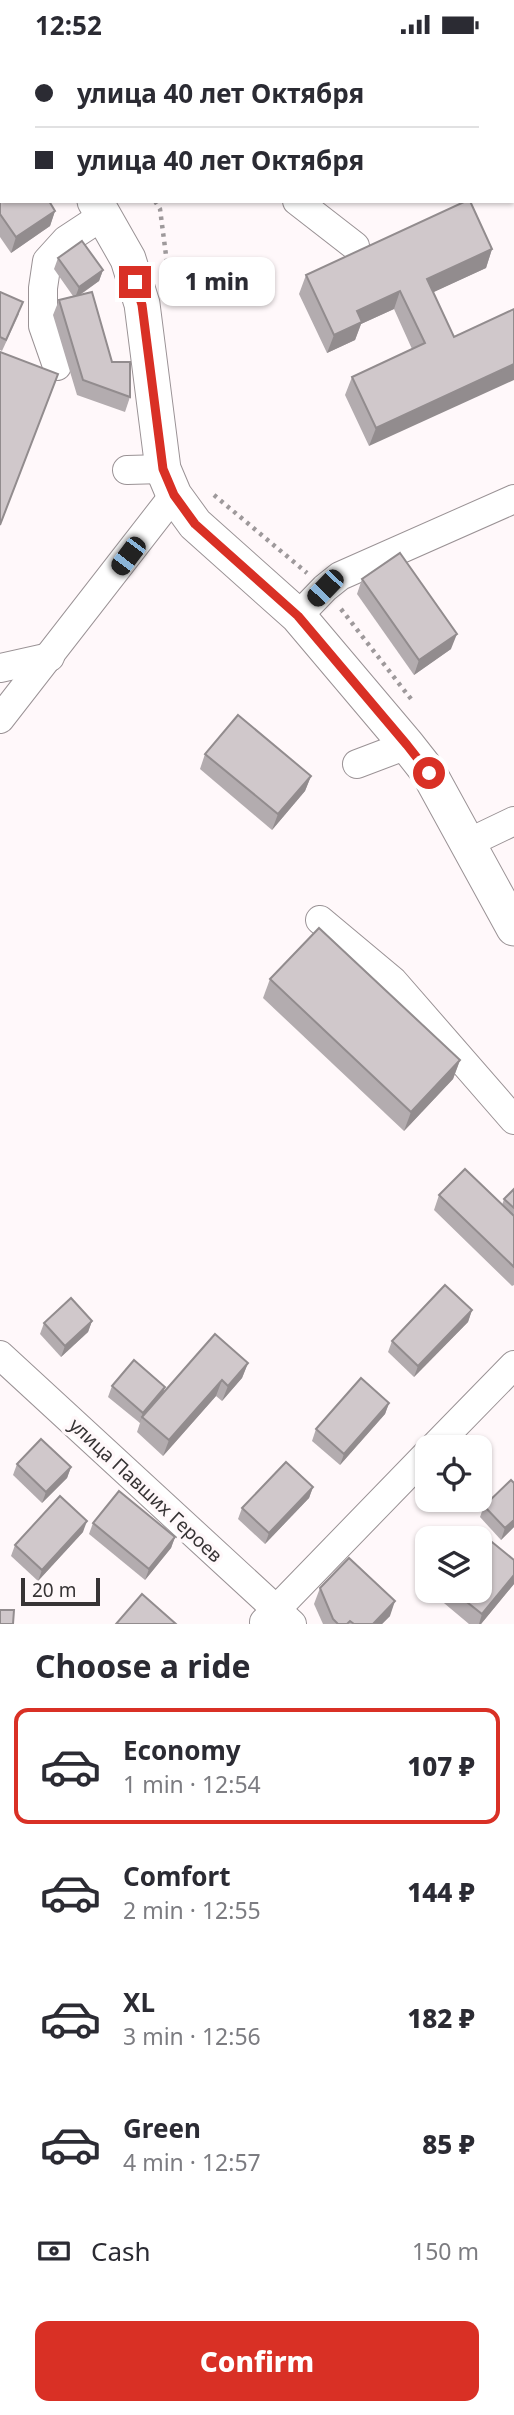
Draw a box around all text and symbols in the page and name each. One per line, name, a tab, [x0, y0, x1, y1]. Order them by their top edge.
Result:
text: 12:52	[35, 7, 102, 43]
text: улица 40 лет Октября	[77, 75, 364, 111]
text: улица 40 лет Октября	[77, 142, 364, 178]
callout: 1 min	[160, 257, 275, 307]
text: 1 min	[185, 265, 249, 297]
route end	[119, 266, 151, 298]
car	[107, 533, 150, 579]
car	[303, 566, 348, 610]
route start	[413, 757, 445, 789]
street label: улица Павших Героев	[64, 1412, 228, 1568]
map controls	[415, 1435, 492, 1603]
button: locate	[415, 1435, 492, 1512]
button: layers	[415, 1526, 492, 1603]
scale bar	[21, 1575, 100, 1607]
text: 20 m	[32, 1577, 76, 1603]
text: Choose a ride	[35, 1644, 251, 1687]
text: Economy	[123, 1732, 241, 1768]
icon: car	[39, 1735, 102, 1798]
text: 107 ₽	[407, 1748, 475, 1784]
text: 1 min · 12:54	[123, 1768, 261, 1800]
text: Comfort	[123, 1858, 231, 1894]
icon: car	[39, 1861, 102, 1924]
text: 144 ₽	[407, 1874, 475, 1910]
text: 2 min · 12:55	[123, 1894, 261, 1926]
text: XL	[123, 1984, 155, 2020]
icon: car	[39, 1987, 102, 2050]
text: 182 ₽	[407, 2000, 475, 2036]
text: 3 min · 12:56	[123, 2020, 261, 2052]
text: Green	[123, 2110, 201, 2146]
icon: car	[39, 2113, 102, 2176]
text: 85 ₽	[422, 2126, 475, 2162]
text: 4 min · 12:57	[123, 2146, 261, 2178]
icon: cash	[35, 2232, 73, 2270]
text: Cash	[91, 2233, 151, 2269]
text: 150 m	[412, 2235, 479, 2267]
button: Confirm	[35, 2321, 479, 2401]

